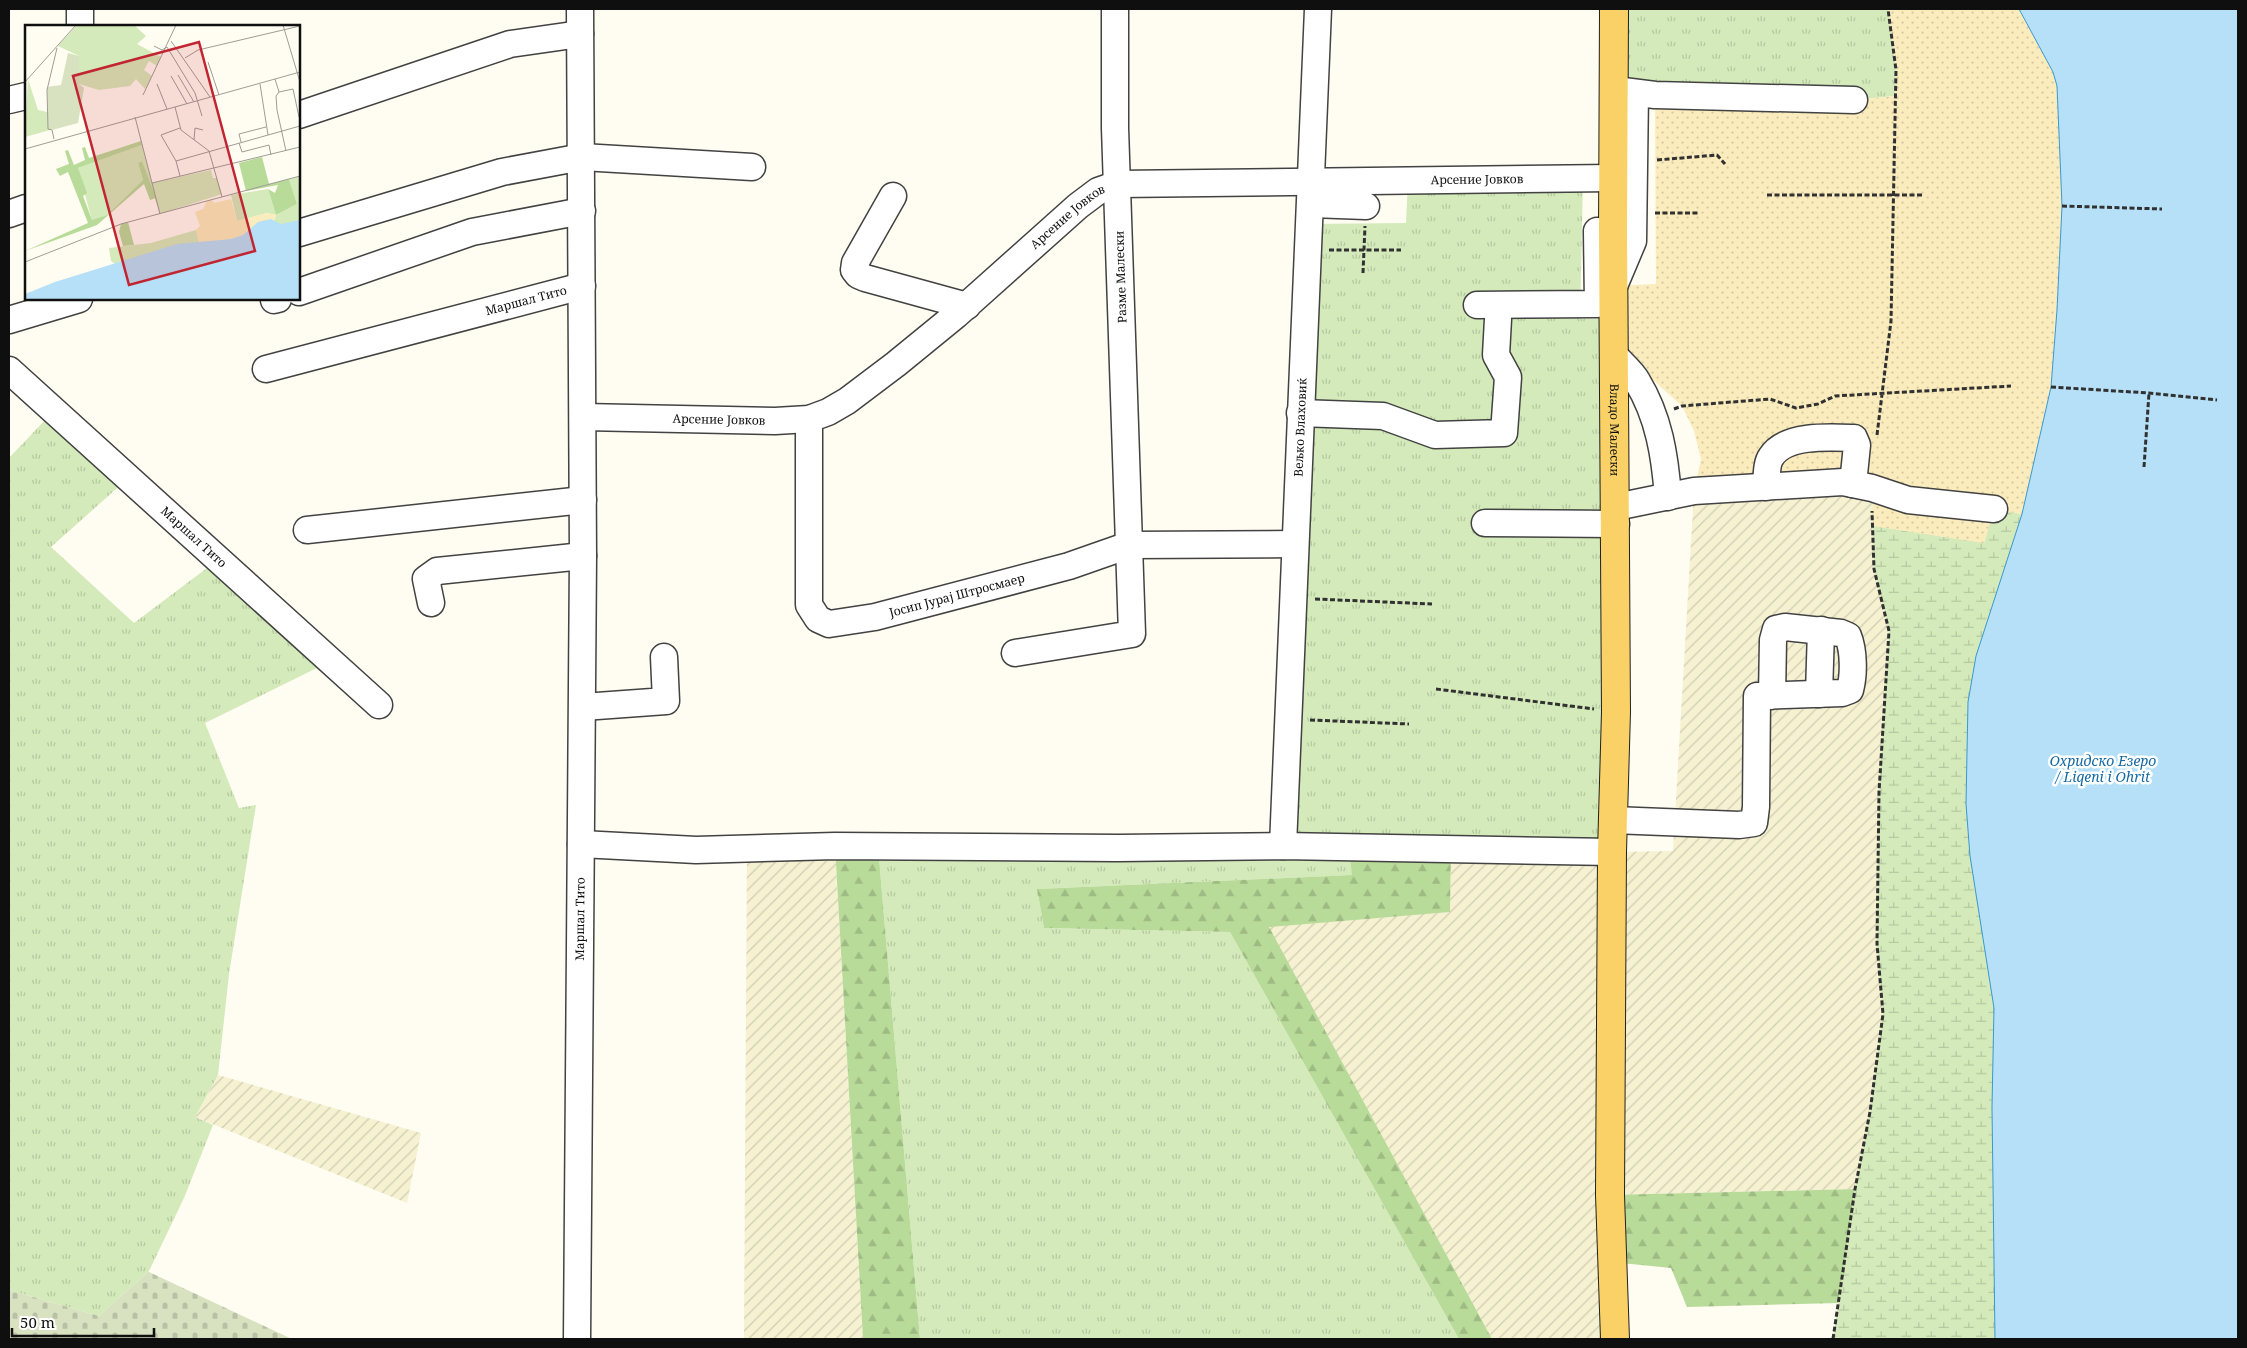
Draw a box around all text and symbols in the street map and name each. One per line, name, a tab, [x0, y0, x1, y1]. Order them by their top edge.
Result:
inset map	[25, 25, 300, 300]
street label: Арсение Јовков	[1431, 170, 1524, 188]
street label: Арсение Јовков	[1026, 180, 1107, 253]
street label: Разме Малески	[1110, 230, 1131, 324]
street label: Маршал Тито	[484, 281, 569, 319]
street label: Вељко Влаховиќ	[1289, 377, 1311, 477]
street label: Владо Малески	[1606, 384, 1624, 476]
street label: Арсение Јовков	[672, 410, 766, 429]
street label: Маршал Тито	[157, 502, 231, 571]
street label: Јосип Јурај Штросмаер	[886, 569, 1027, 621]
water label: Охридско Езеро / Liqeni i Ohrit	[2050, 751, 2156, 786]
street label: Маршал Тито	[571, 877, 589, 961]
scale bar	[12, 1306, 155, 1338]
text: 50 m	[20, 1312, 55, 1332]

